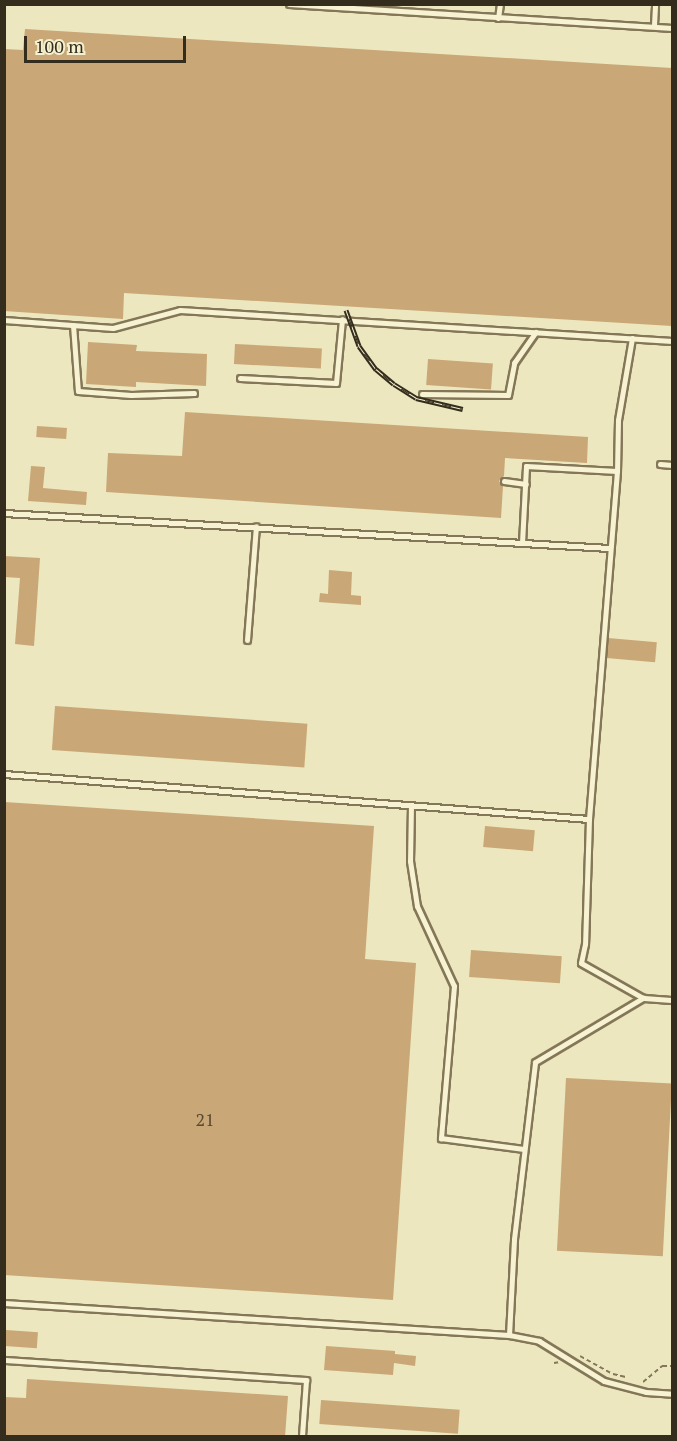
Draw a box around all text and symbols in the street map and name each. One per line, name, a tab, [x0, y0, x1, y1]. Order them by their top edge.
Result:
scale bar	[27, 24, 189, 62]
text: 100 m	[35, 34, 84, 58]
house number: 21	[195, 1108, 215, 1130]

